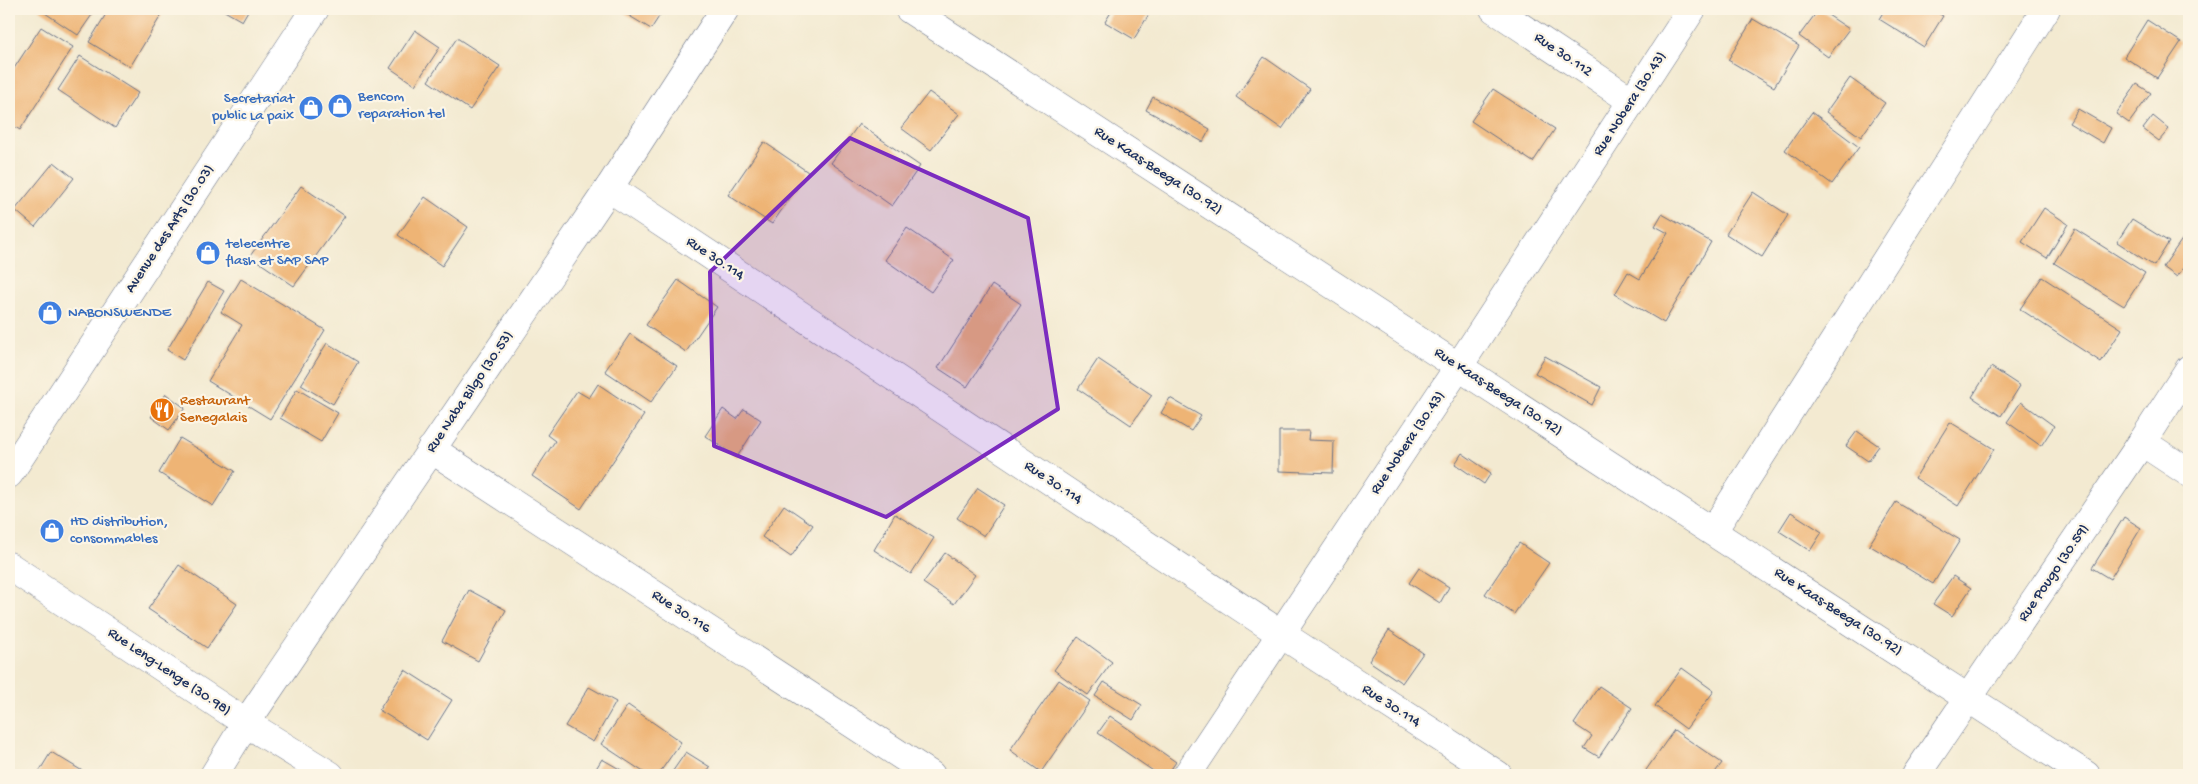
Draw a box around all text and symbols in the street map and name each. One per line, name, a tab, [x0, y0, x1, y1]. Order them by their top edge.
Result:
street label: Rue 30.112	[1530, 29, 1596, 81]
street label: Rue Nobera (30.43)	[1589, 48, 1671, 160]
place label: Bencom reparation tel	[357, 88, 445, 123]
place label: Secretariat public La paix	[211, 90, 296, 125]
shop icon: Bencom reparation tel	[327, 93, 353, 119]
shop icon: Secretariat public La paix	[298, 95, 324, 121]
street label: Rue Kaas-Beega (30.92)	[1090, 123, 1226, 219]
street label: Avenue des Arts (30.03)	[122, 161, 218, 297]
street label: Rue 30.114	[682, 233, 748, 285]
place label: telecentre flash et SAP SAP	[225, 235, 329, 270]
shop icon: telecentre flash et SAP SAP	[195, 240, 221, 266]
shop icon: NABONSWENDE	[37, 300, 63, 326]
place label: NABONSWENDE	[68, 304, 172, 322]
street label: Rue Naba Bilgo (30.53)	[422, 328, 518, 456]
street label: Rue Kaas-Beega (30.92)	[1430, 344, 1566, 440]
street label: Rue Nobera (30.43)	[1367, 388, 1449, 498]
place label: Restaurant Senegalais	[180, 392, 251, 427]
restaurant icon: Restaurant Senegalais	[149, 397, 175, 423]
street label: Rue 30.114	[1020, 457, 1086, 509]
place label: HD distribution, consommables	[70, 513, 168, 548]
shop icon: HD distribution, consommables	[39, 518, 65, 544]
street label: Rue Pougo (30.59)	[2015, 521, 2093, 625]
street label: Rue Kaas-Beega (30.92)	[1770, 564, 1906, 660]
street label: Rue 30.116	[648, 586, 714, 638]
street label: Rue Leng-Lenge (30.98)	[104, 624, 234, 720]
street label: Rue 30.114	[1358, 680, 1424, 732]

